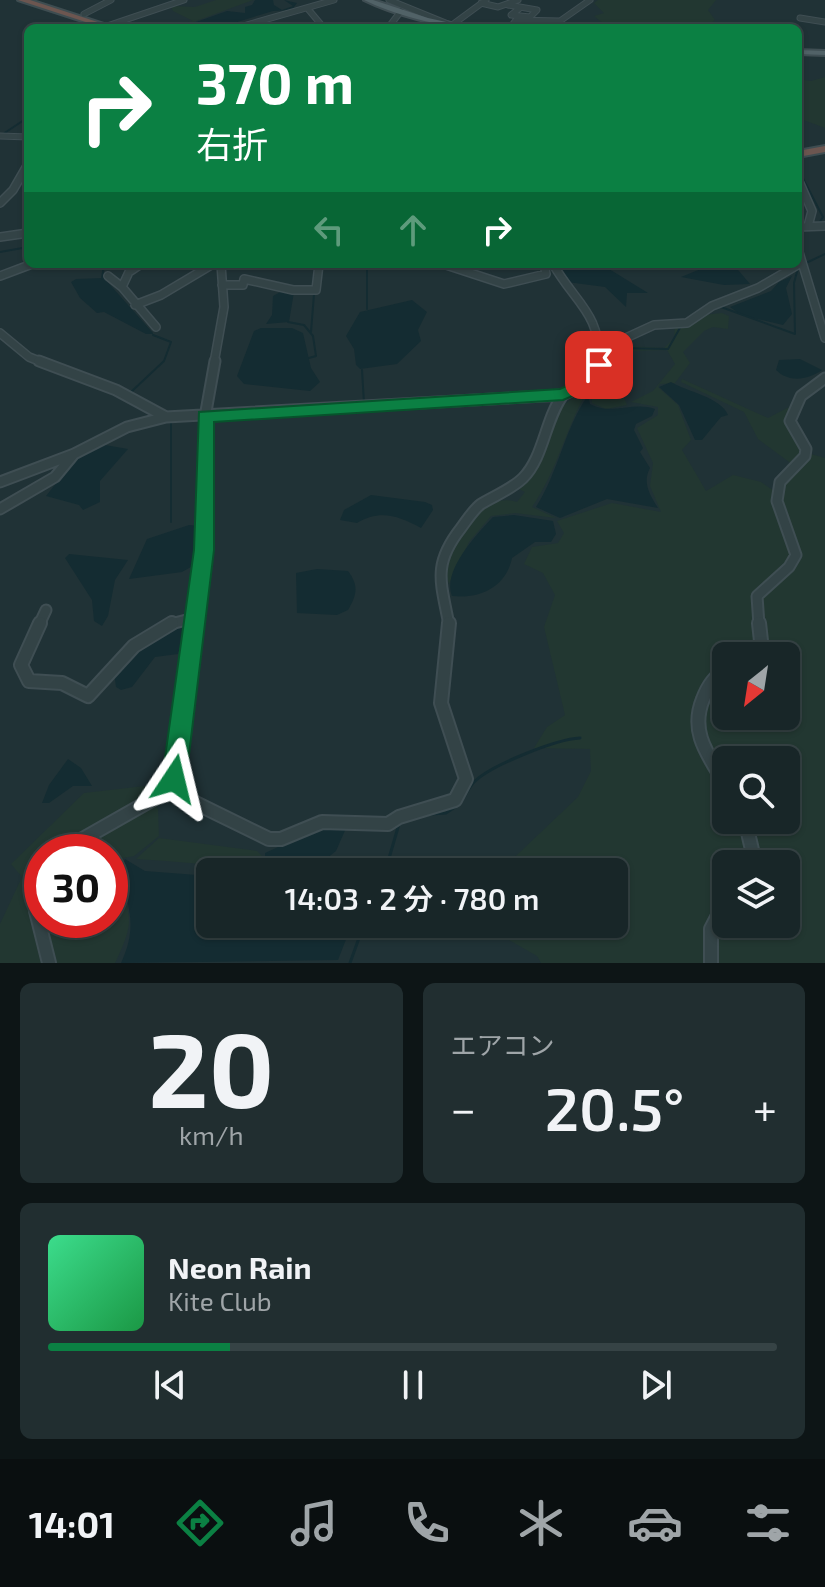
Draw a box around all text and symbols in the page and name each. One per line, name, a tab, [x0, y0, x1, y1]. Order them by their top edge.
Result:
text: 370 m	[196, 48, 354, 115]
icon: right	[64, 56, 168, 160]
text: 右折	[196, 122, 268, 165]
icon: left	[307, 208, 351, 252]
icon: ahead	[391, 208, 435, 252]
icon: right	[475, 208, 519, 252]
pin	[565, 331, 633, 399]
icon: arrive	[577, 343, 621, 387]
north arrow	[712, 642, 800, 730]
map controls	[712, 642, 800, 938]
position arrow	[132, 737, 216, 821]
button: search	[712, 746, 800, 834]
speed limit sign: 30	[24, 834, 128, 938]
button: layers	[712, 850, 800, 938]
text: 14:03 · 2 分 · 780 m	[285, 880, 539, 916]
text: 20	[148, 1004, 274, 1129]
text: エアコン	[451, 1029, 555, 1060]
text: 20.5°	[545, 1071, 684, 1143]
text: −	[451, 1081, 476, 1134]
text: +	[753, 1081, 777, 1134]
text: km/h	[179, 1119, 244, 1150]
text: Neon Rain	[168, 1249, 312, 1285]
text: Kite Club	[168, 1285, 272, 1316]
icon: previous	[148, 1363, 192, 1407]
icon: pause	[391, 1363, 435, 1407]
icon: next	[634, 1363, 678, 1407]
icon: directions	[172, 1495, 228, 1551]
icon: music	[286, 1495, 342, 1551]
icon: phone	[399, 1495, 455, 1551]
icon: climate	[513, 1495, 569, 1551]
icon: car	[627, 1495, 683, 1551]
icon: filters	[740, 1495, 796, 1551]
text: 14:01	[29, 1502, 115, 1545]

